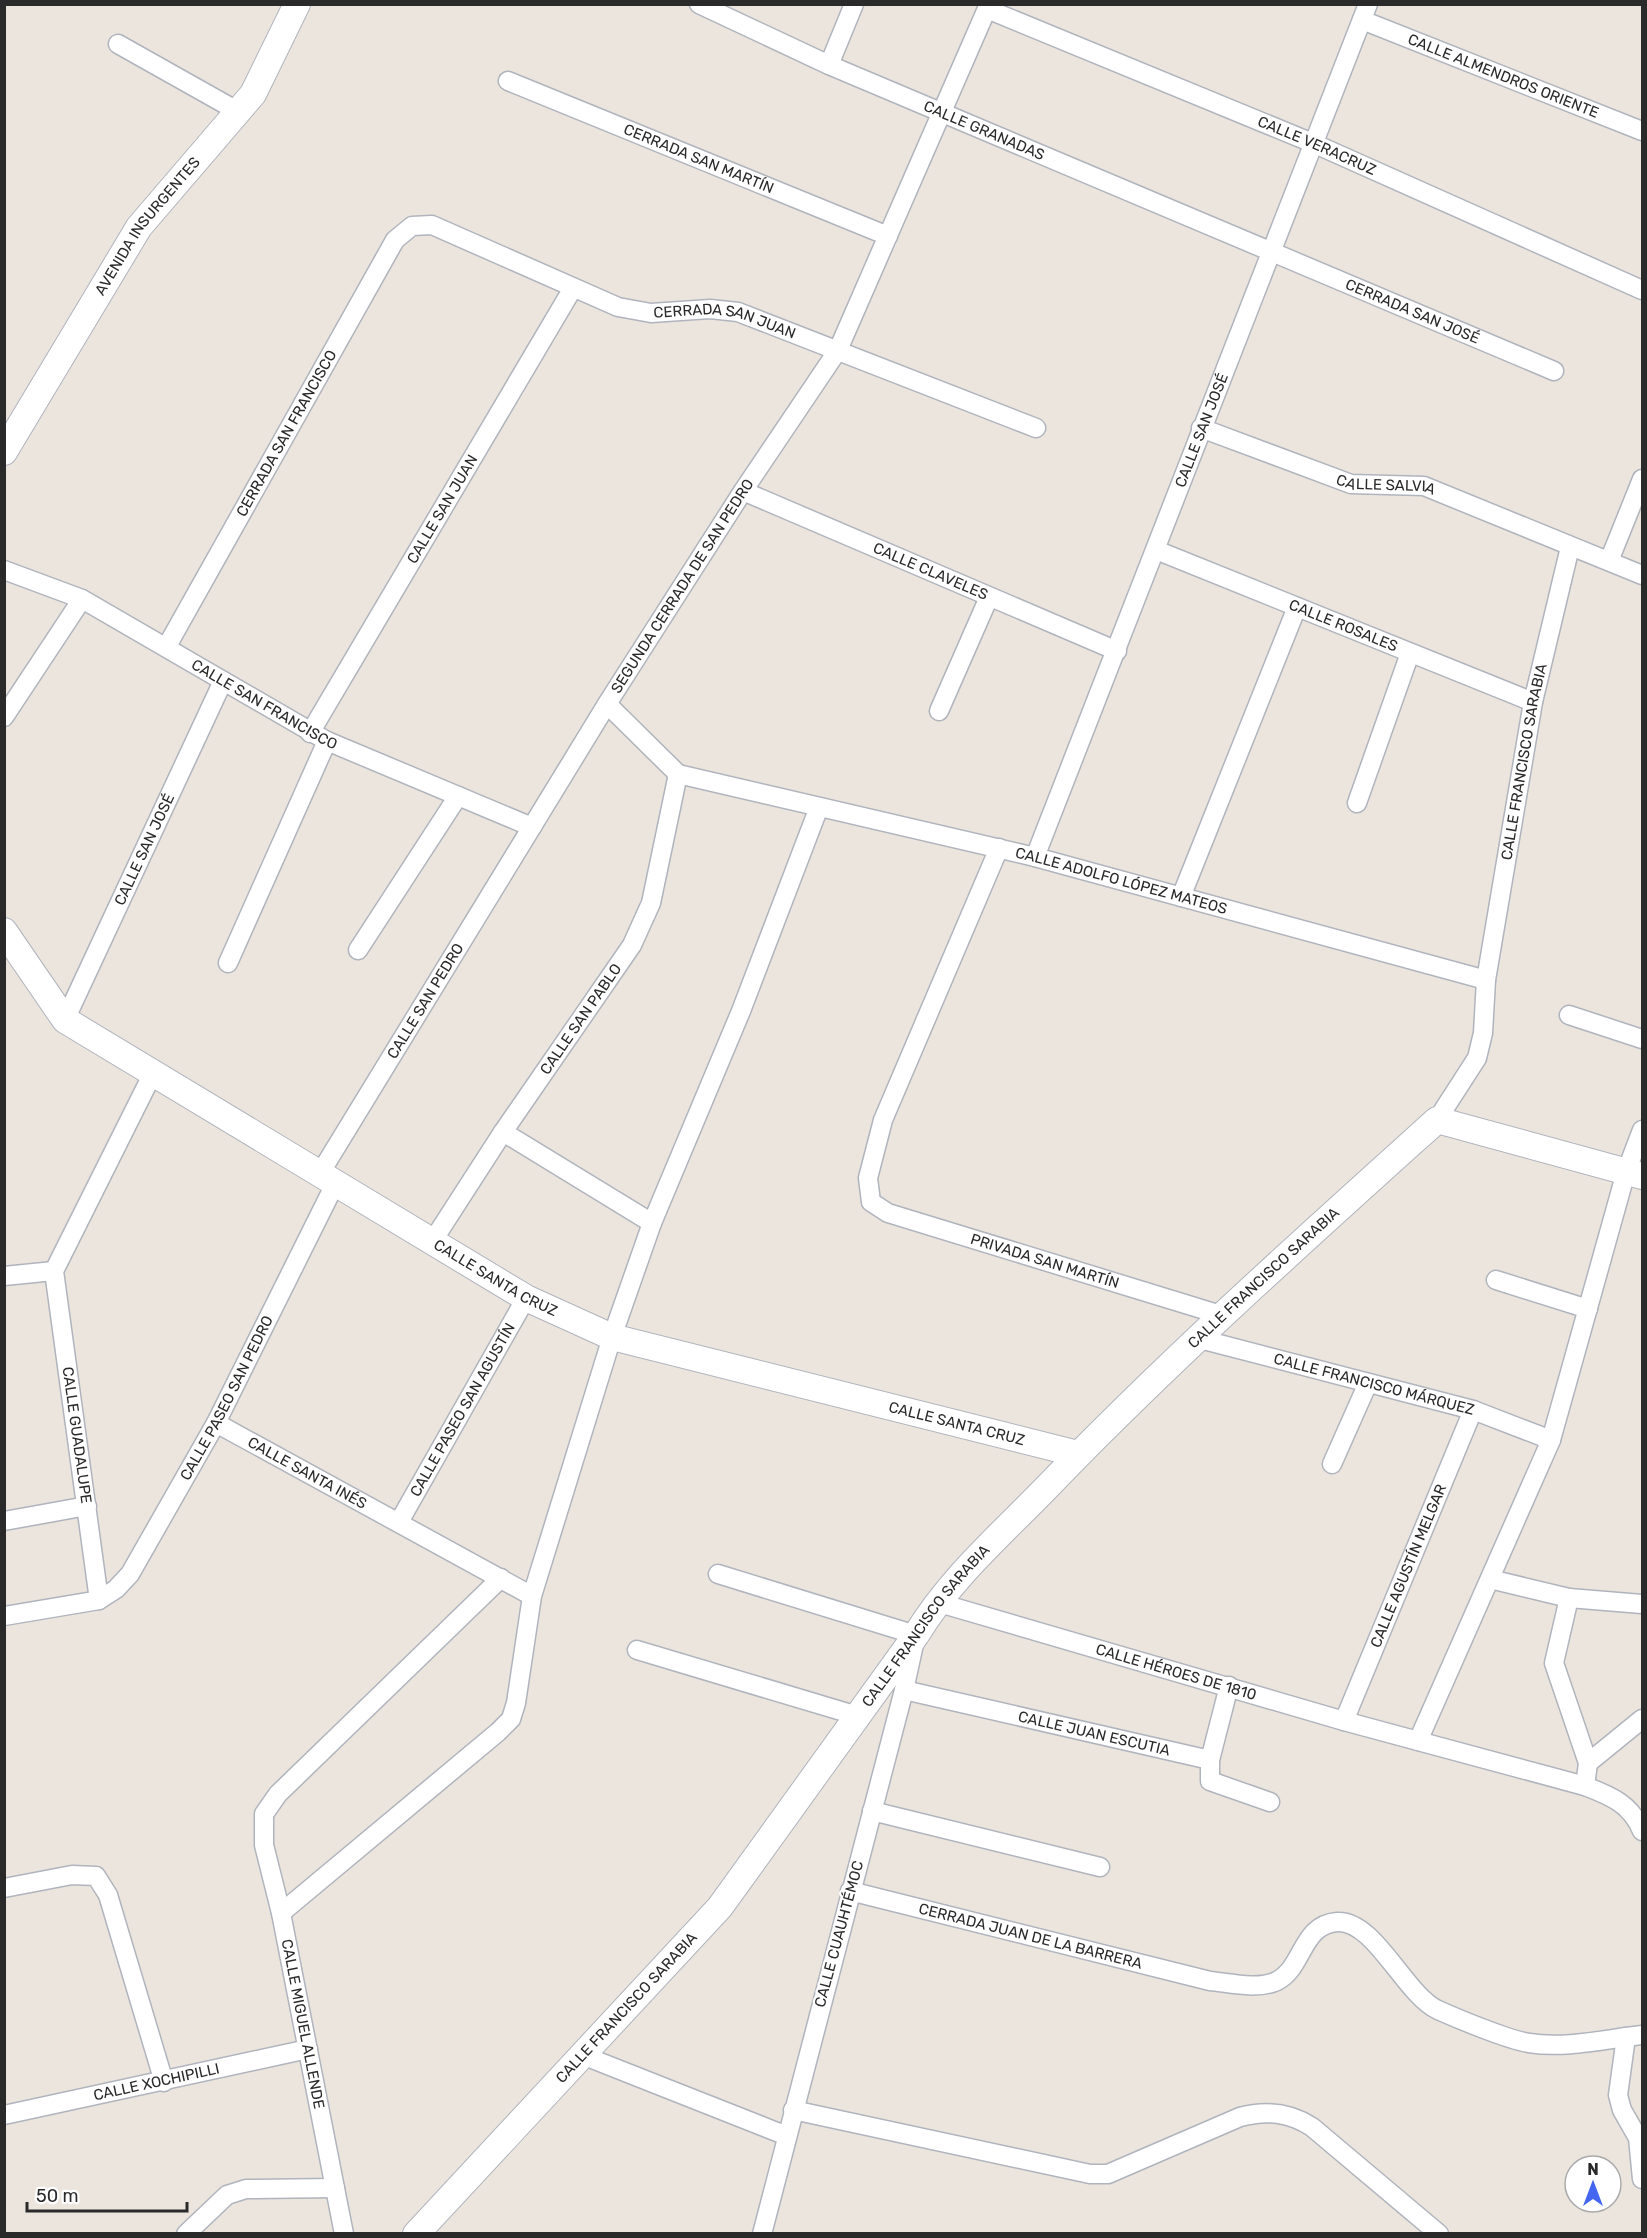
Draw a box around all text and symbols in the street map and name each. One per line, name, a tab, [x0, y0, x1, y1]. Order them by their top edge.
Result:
street label: CALLE ALMENDROS ORIENTE	[1405, 30, 1601, 122]
street label: CALLE GRANADAS	[921, 97, 1047, 164]
street label: CALLE VERACRUZ	[1255, 112, 1379, 179]
street label: CERRADA SAN MARTÍN	[621, 120, 776, 197]
street label: AVENIDA INSURGENTES	[91, 153, 204, 299]
street label: CERRADA SAN JOSÉ	[1343, 275, 1482, 348]
street label: CERRADA SAN JUAN	[653, 300, 798, 343]
street label: CERRADA SAN FRANCISCO	[233, 347, 340, 520]
street label: CALLE SAN JOSÉ	[1171, 371, 1232, 490]
street label: CALLE SAN JUAN	[403, 451, 481, 567]
street label: CALLE SALVIA	[1334, 470, 1438, 499]
street label: SEGUNDA CERRADA DE SAN PEDRO	[607, 475, 758, 697]
street label: CALLE CLAVELES	[870, 539, 991, 604]
street label: CALLE ROSALES	[1286, 596, 1400, 656]
street label: CALLE SAN FRANCISCO	[188, 655, 340, 753]
street label: CALLE FRANCISCO SARABIA	[1497, 662, 1551, 861]
street label: CALLE SAN JOSÉ	[111, 791, 178, 908]
street label: CALLE ADOLFO LÓPEZ MATEOS	[1014, 844, 1229, 918]
street label: CALLE SAN PEDRO	[383, 940, 468, 1062]
street label: CALLE SAN PABLO	[536, 960, 625, 1078]
street label: CALLE FRANCISCO SARABIA	[1184, 1204, 1343, 1352]
street label: PRIVADA SAN MARTÍN	[968, 1230, 1121, 1292]
street label: CALLE SANTA CRUZ	[431, 1236, 560, 1320]
street label: CALLE PASEO SAN PEDRO	[176, 1313, 277, 1483]
street label: CALLE PASEO SAN AGUSTÍN	[406, 1320, 519, 1500]
street label: CALLE FRANCISCO MÁRQUEZ	[1272, 1350, 1476, 1419]
street label: CALLE GUADALUPE	[58, 1366, 96, 1504]
street label: CALLE SANTA CRUZ	[887, 1398, 1027, 1449]
street label: CALLE SANTA INÉS	[244, 1433, 370, 1513]
street label: CALLE AGUSTÍN MELGAR	[1366, 1481, 1450, 1650]
street label: CALLE FRANCISCO SARABIA	[858, 1541, 993, 1710]
street label: CALLE HÉROES DE 1810	[1094, 1640, 1258, 1704]
street label: CALLE JUAN ESCUTIA	[1016, 1707, 1172, 1760]
street label: CALLE CUAUHTÉMOC	[811, 1859, 867, 2009]
street label: CERRADA JUAN DE LA BARRERA	[917, 1900, 1144, 1973]
street label: CALLE FRANCISCO SARABIA	[552, 1929, 701, 2087]
street label: CALLE MIGUEL ALLENDE	[278, 1938, 328, 2110]
street label: CALLE XOCHIPILLI	[92, 2059, 221, 2104]
north arrow	[1563, 2154, 1623, 2214]
text: N	[1587, 2160, 1599, 2179]
scale bar	[27, 2175, 188, 2213]
text: 50 m	[36, 2185, 79, 2207]

